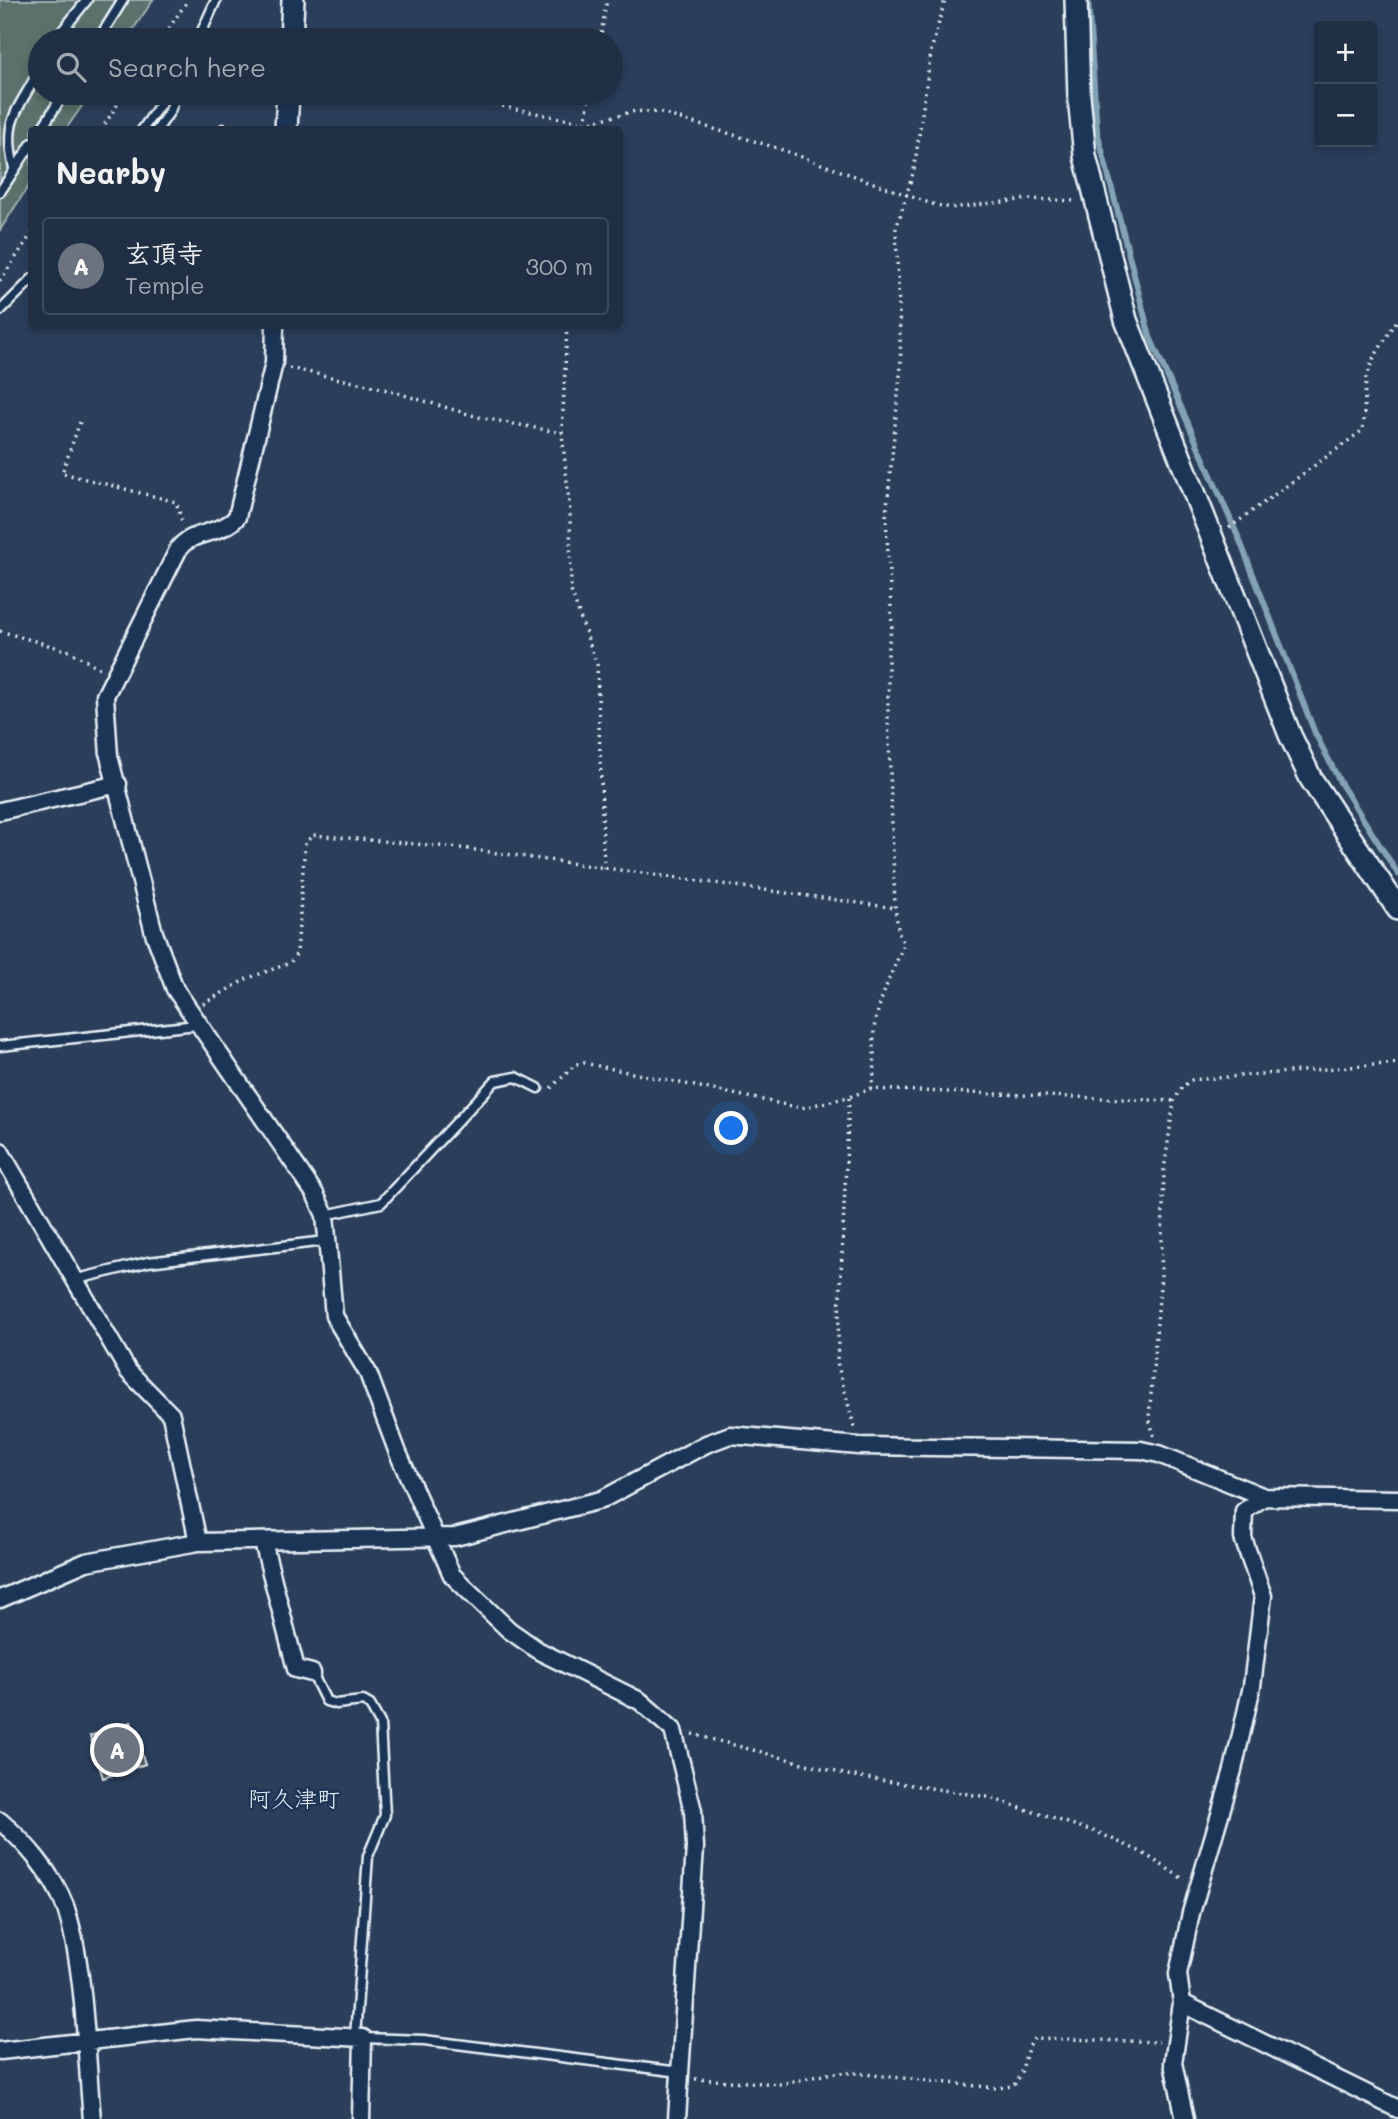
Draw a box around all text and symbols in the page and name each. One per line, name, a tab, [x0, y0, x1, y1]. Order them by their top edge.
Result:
map controls	[1314, 21, 1377, 147]
button: +	[1314, 21, 1377, 84]
search box	[28, 28, 623, 105]
icon: search	[52, 48, 90, 86]
text: Search here	[108, 50, 266, 84]
button: −	[1314, 84, 1377, 147]
text: Nearby	[56, 152, 166, 192]
text: 玄頂寺	[125, 236, 203, 270]
text: A	[73, 251, 89, 281]
text: 300 m	[525, 251, 593, 281]
text: Temple	[125, 270, 205, 300]
your location	[714, 1111, 748, 1145]
pin: A	[94, 1724, 140, 1776]
district label: 阿久津町	[248, 1783, 340, 1813]

